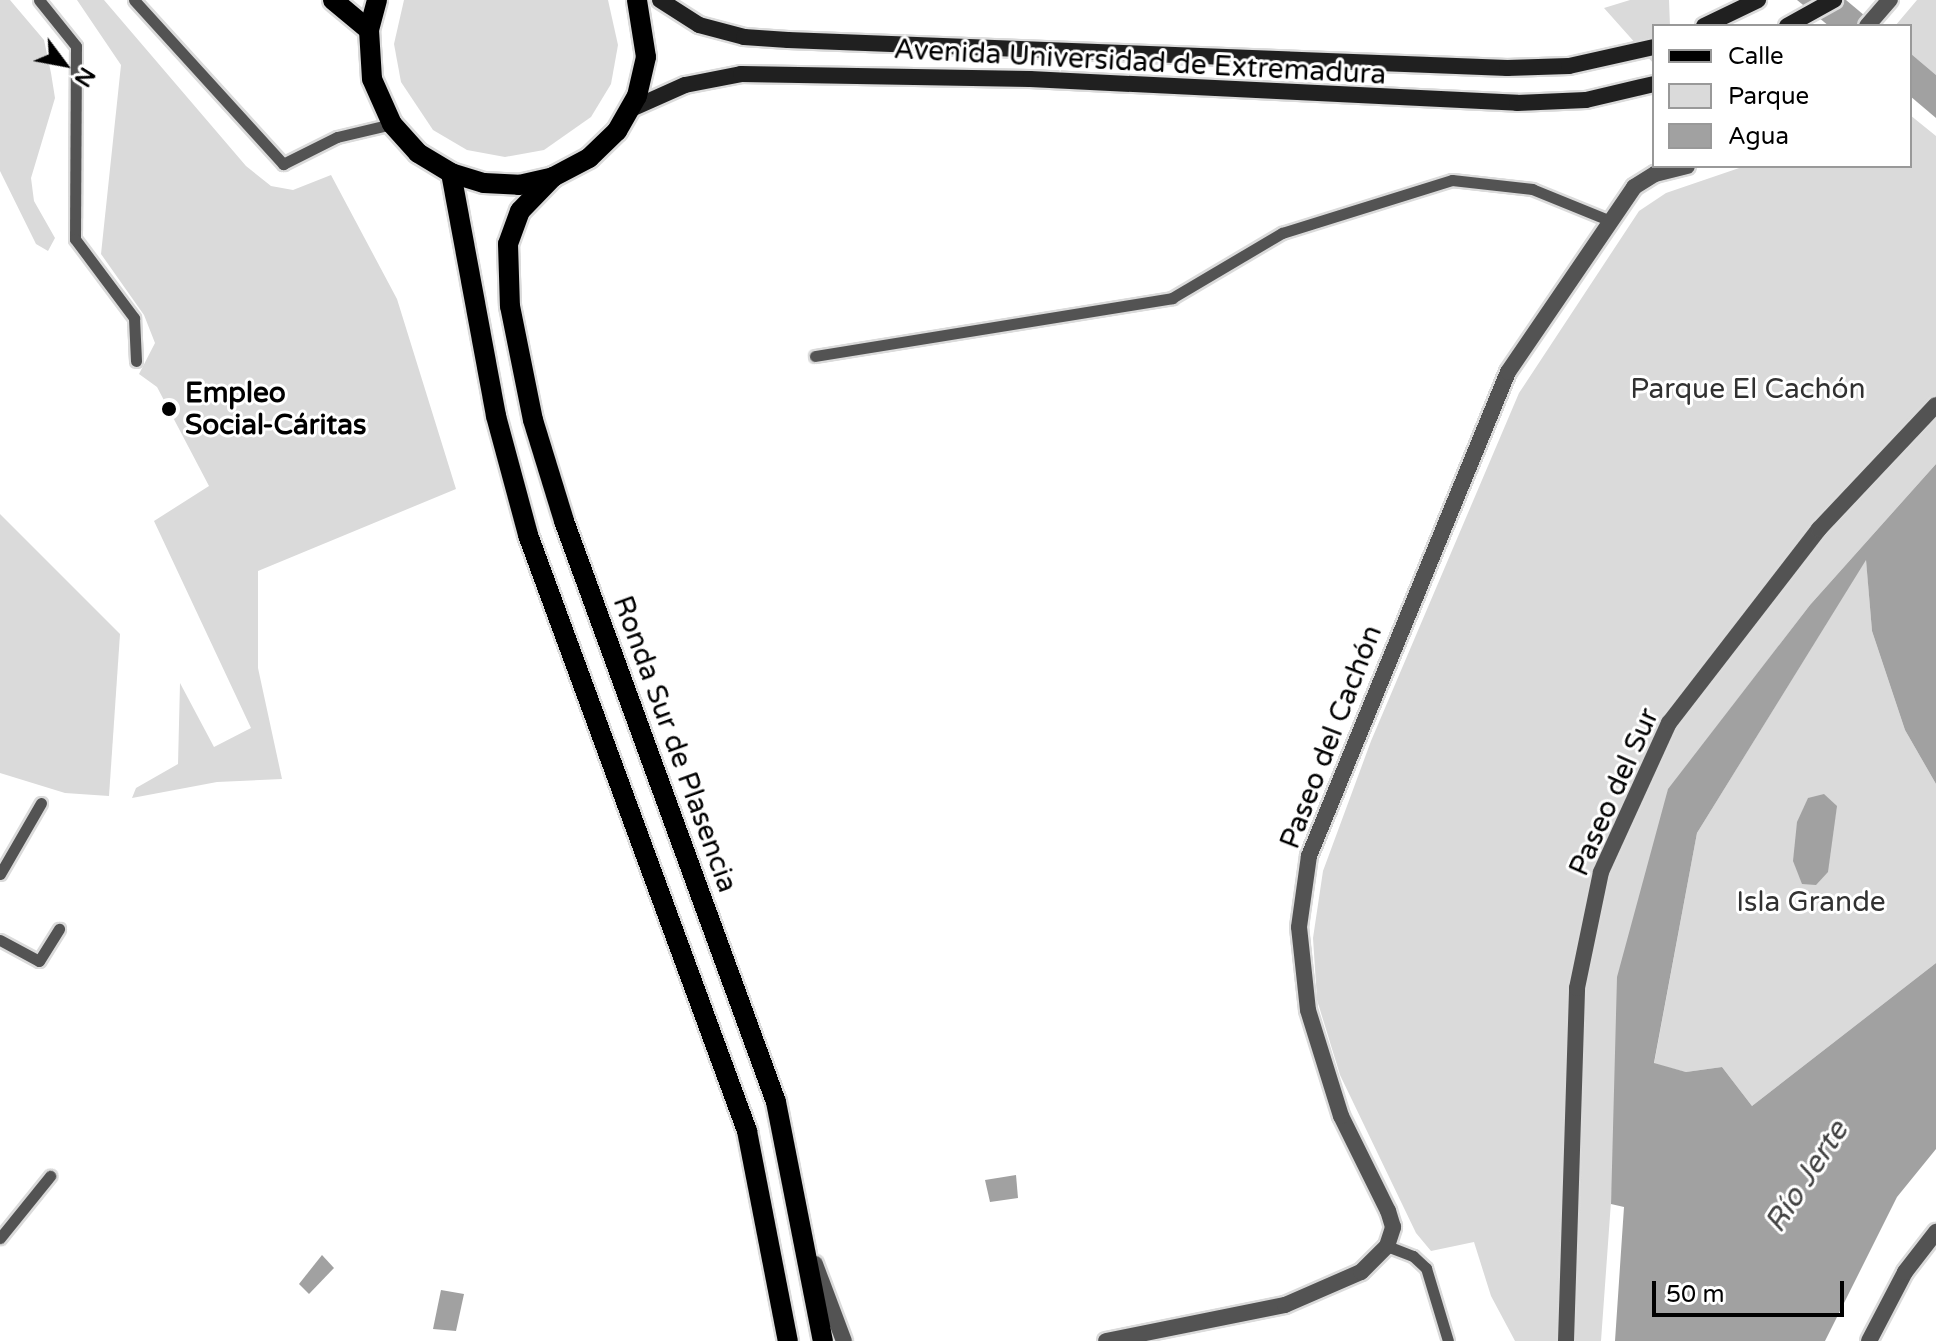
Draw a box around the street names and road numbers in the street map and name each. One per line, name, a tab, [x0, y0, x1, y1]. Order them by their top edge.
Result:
street label: Avenida Universidad de Extremadura	[893, 32, 1387, 92]
street label: Ronda Sur de Plasencia	[606, 591, 744, 897]
street label: Paseo del Cachón	[1273, 621, 1389, 853]
street label: Paseo del Sur	[1562, 703, 1666, 881]

